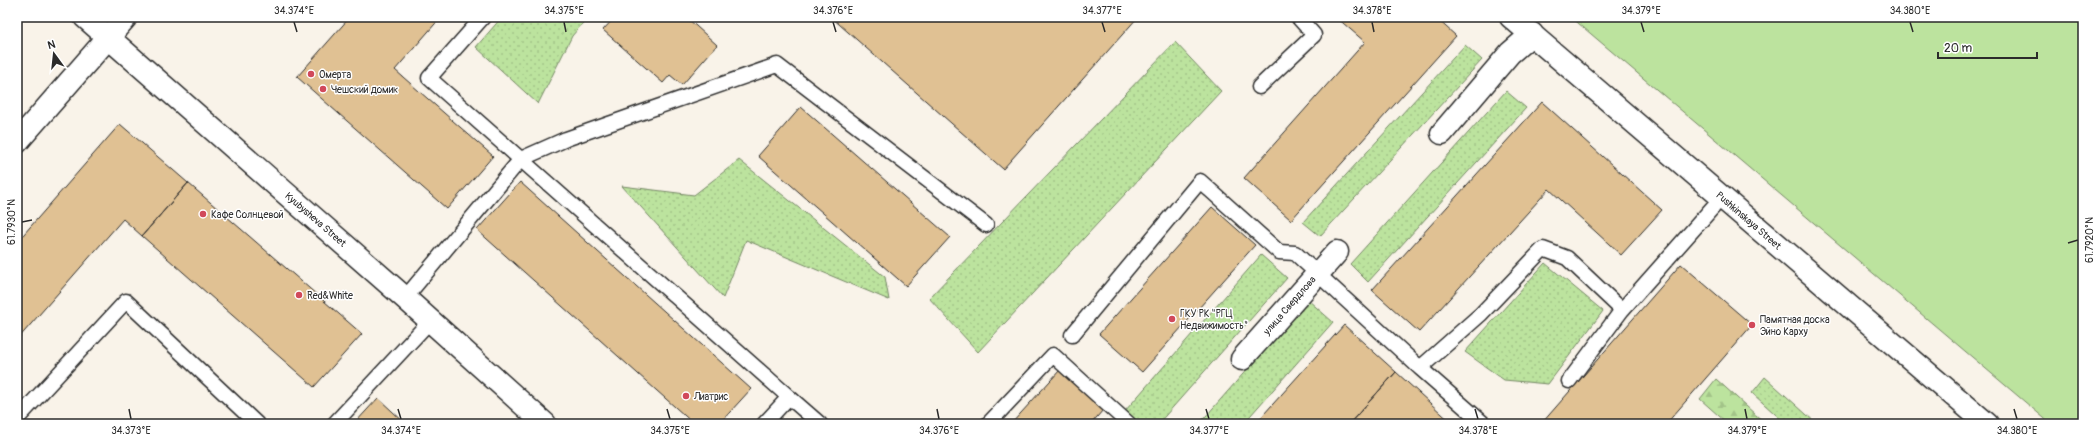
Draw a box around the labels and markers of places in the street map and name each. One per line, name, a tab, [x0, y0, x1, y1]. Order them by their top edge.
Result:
marker: Омерта	[306, 69, 316, 79]
place label: Омерта	[319, 69, 352, 81]
marker: Чешский домик	[318, 84, 328, 94]
place label: Чешский домик	[331, 84, 398, 96]
marker: Кафе Солнцевой	[198, 209, 208, 219]
place label: Кафе Солнцевой	[211, 209, 284, 221]
marker: Red&White	[294, 290, 304, 300]
place label: Red&White	[307, 290, 353, 302]
place label: ГКУ РК "РГЦ Недвижимость"	[1180, 308, 1248, 332]
marker: ГКУ РК "РГЦ Недвижимость"	[1167, 314, 1177, 324]
place label: Памятная доска Эйно Карху	[1760, 314, 1830, 338]
marker: Памятная доска Эйно Карху	[1747, 320, 1757, 330]
marker: Лиатрис	[681, 391, 691, 401]
place label: Лиатрис	[693, 391, 728, 403]

